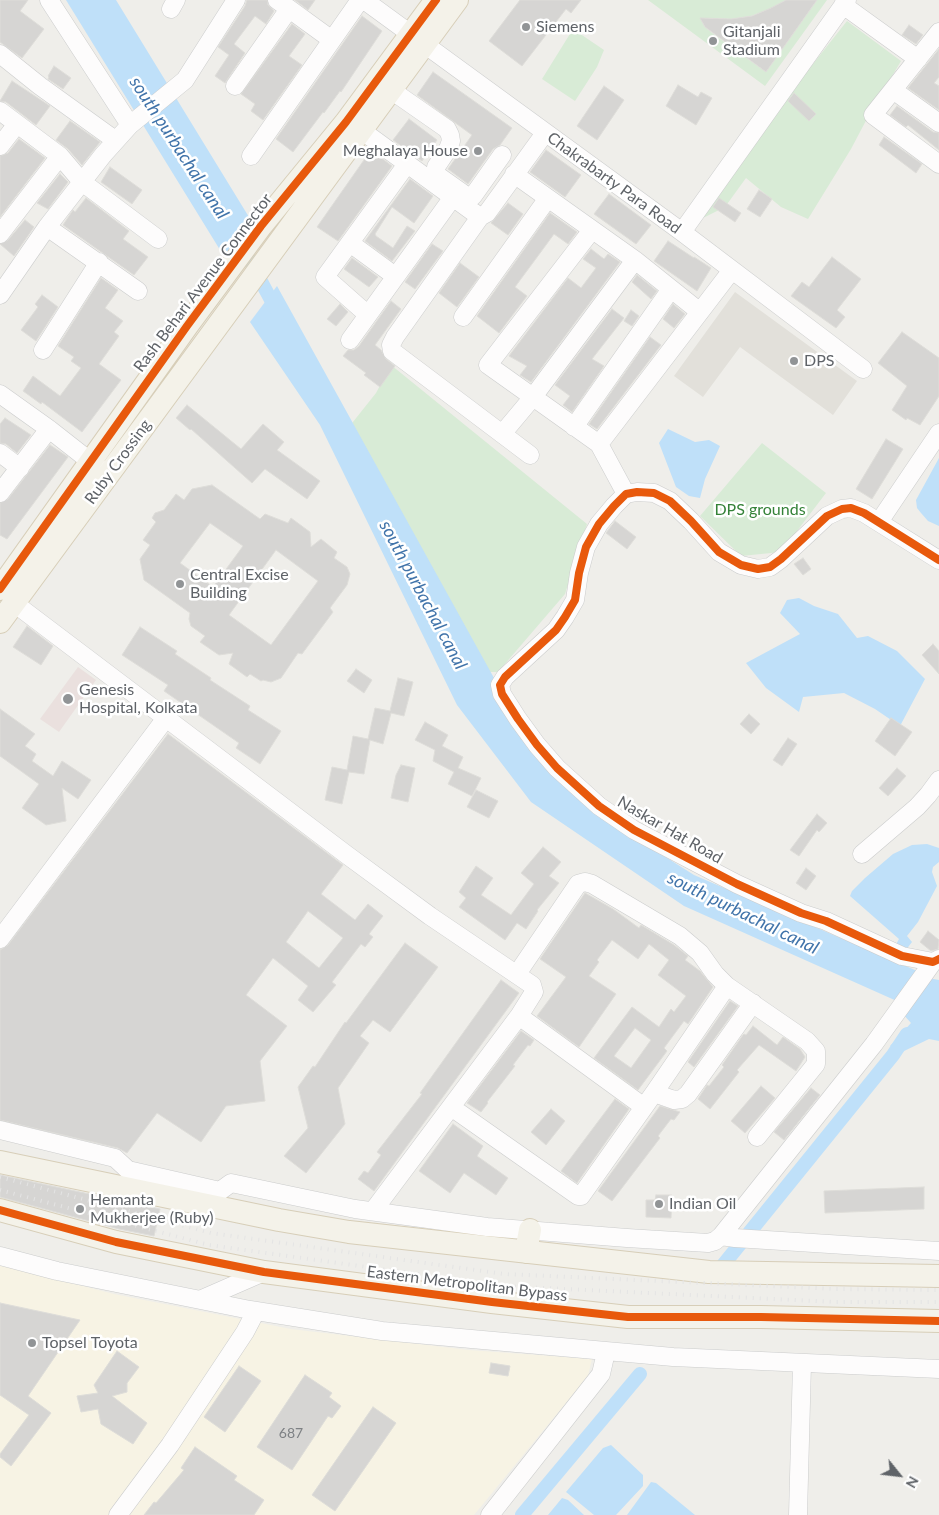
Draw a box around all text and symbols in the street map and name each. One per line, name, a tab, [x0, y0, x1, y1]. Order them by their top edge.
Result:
place label: Siemens	[536, 17, 594, 37]
marker: Siemens	[520, 21, 532, 33]
place label: Gitanjali Stadium	[723, 22, 780, 60]
marker: Gitanjali Stadium	[707, 35, 719, 47]
water label: south purbachal canal	[125, 73, 233, 223]
street label: Chakrabarty Para Road	[543, 128, 685, 238]
place label: Meghalaya House	[343, 141, 468, 161]
marker: Meghalaya House	[472, 145, 484, 157]
street label: Rash Behari Avenue Connector	[130, 190, 276, 376]
place label: DPS	[804, 351, 834, 371]
marker: DPS	[788, 355, 800, 367]
street label: Ruby Crossing	[81, 416, 155, 508]
park label: DPS grounds	[714, 500, 806, 520]
water label: south purbachal canal	[375, 517, 471, 673]
place label: Central Excise Building	[190, 565, 289, 603]
marker: Central Excise Building	[174, 578, 186, 590]
place label: Genesis Hospital, Kolkata	[79, 680, 197, 718]
marker: Genesis Hospital, Kolkata	[61, 692, 75, 706]
street label: Naskar Hat Road	[614, 792, 726, 868]
water label: south purbachal canal	[664, 867, 822, 959]
place label: Hemanta Mukherjee (Ruby)	[90, 1190, 214, 1228]
place label: Indian Oil	[669, 1194, 736, 1214]
marker: Indian Oil	[653, 1198, 665, 1210]
marker: Hemanta Mukherjee (Ruby)	[74, 1203, 86, 1215]
street label: Eastern Metropolitan Bypass	[366, 1262, 568, 1306]
place label: Topsel Toyota	[42, 1333, 138, 1353]
marker: Topsel Toyota	[26, 1337, 38, 1349]
house number: 687	[279, 1425, 303, 1441]
north arrow	[874, 1450, 924, 1500]
text: N	[903, 1474, 923, 1491]

